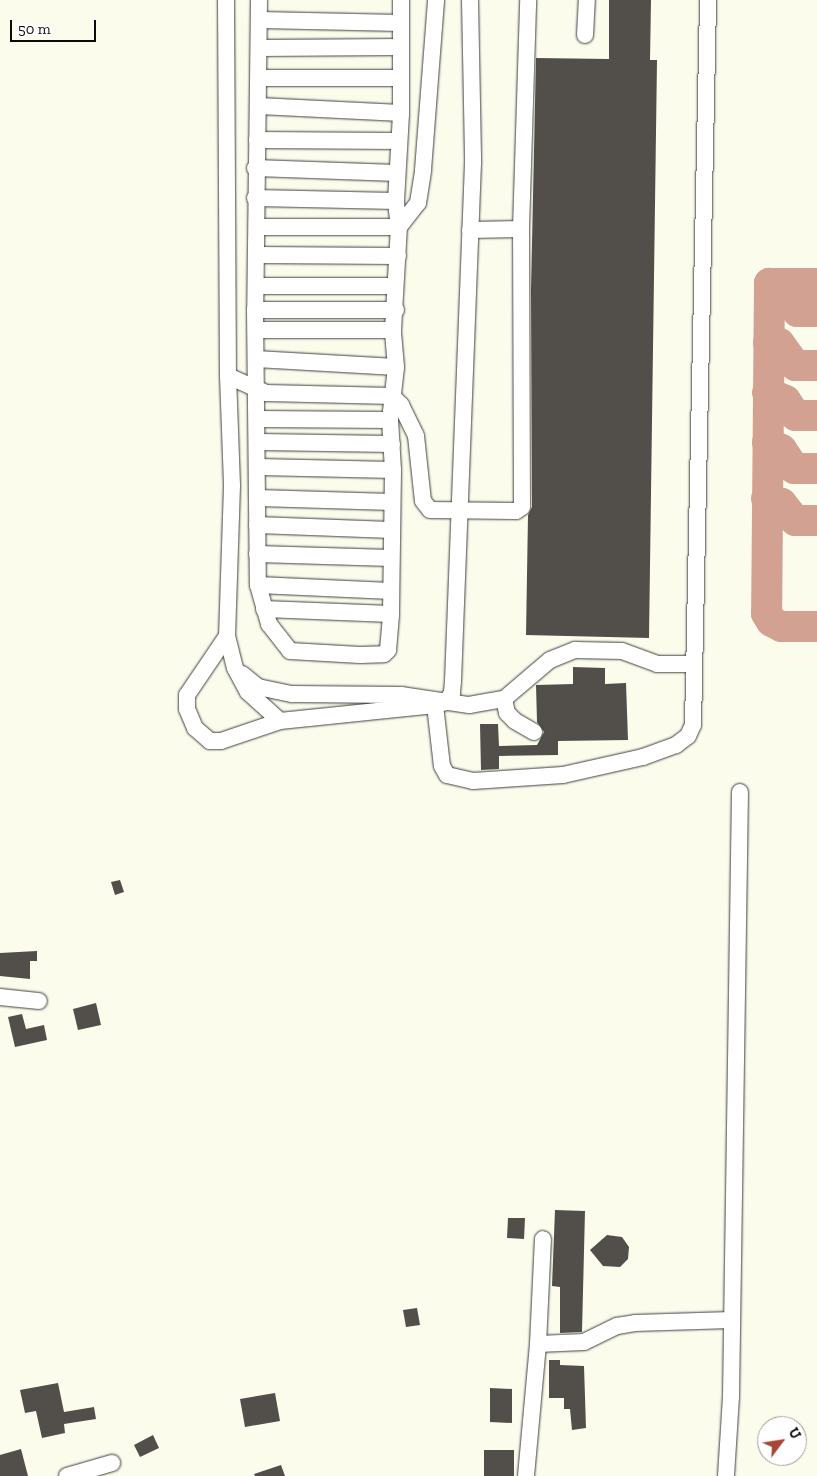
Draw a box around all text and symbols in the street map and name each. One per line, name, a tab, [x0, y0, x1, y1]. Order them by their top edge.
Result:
scale bar	[12, 10, 99, 42]
text: 50 m	[18, 20, 51, 38]
north arrow	[757, 1416, 807, 1466]
text: U	[785, 1425, 804, 1442]

